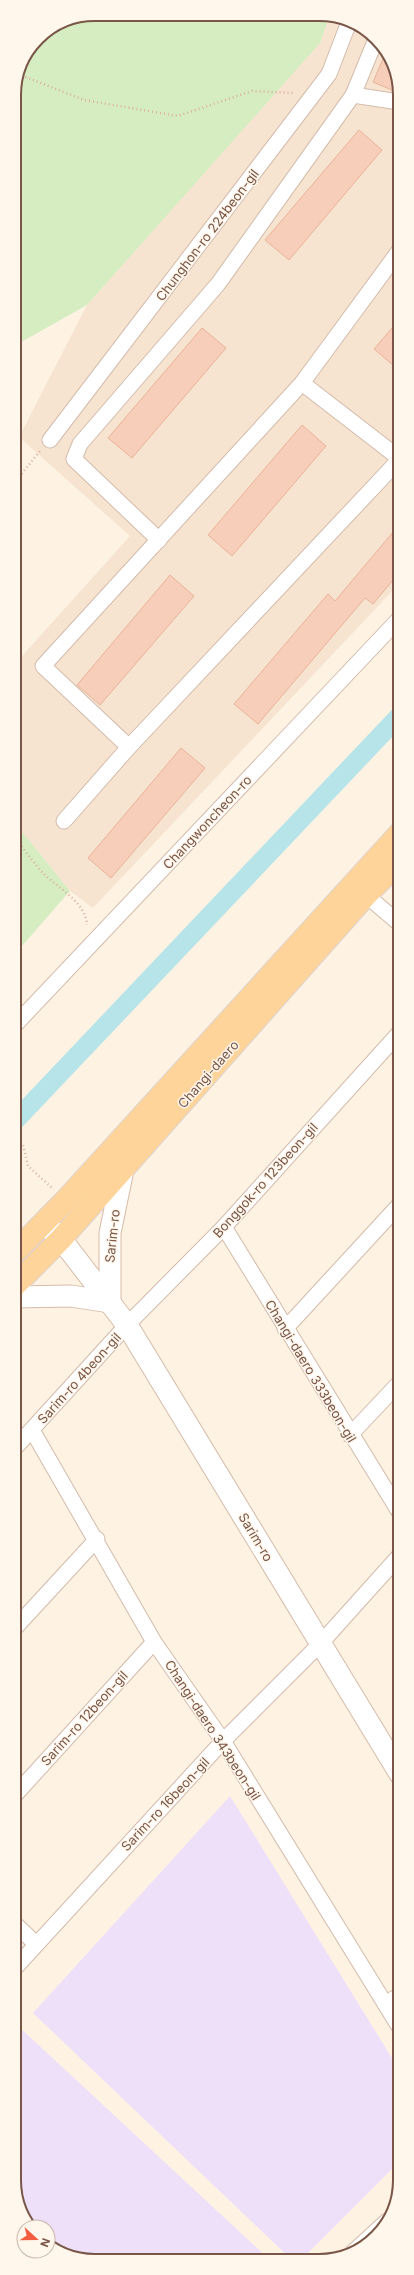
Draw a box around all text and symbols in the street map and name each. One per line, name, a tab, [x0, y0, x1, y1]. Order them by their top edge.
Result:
street label: Chunghon-ro 224beon-gil	[152, 166, 262, 304]
street label: Changwoncheon-ro	[159, 772, 255, 872]
street label: Changi-daero	[174, 1037, 242, 1111]
street label: Bonggok-ro 123beon-gil	[209, 1119, 321, 1241]
street label: Sarim-ro	[101, 1208, 123, 1264]
street label: Changi-daero 333beon-gil	[262, 1297, 360, 1445]
street label: Sarim-ro 4beon-gil	[34, 1329, 124, 1427]
street label: Sarim-ro	[235, 1510, 277, 1564]
street label: Changi-daero 343beon-gil	[162, 1657, 264, 1803]
street label: Sarim-ro 12beon-gil	[37, 1667, 131, 1769]
street label: Sarim-ro 16beon-gil	[118, 1754, 212, 1854]
north arrow	[16, 2219, 56, 2259]
text: N	[37, 2236, 53, 2249]

